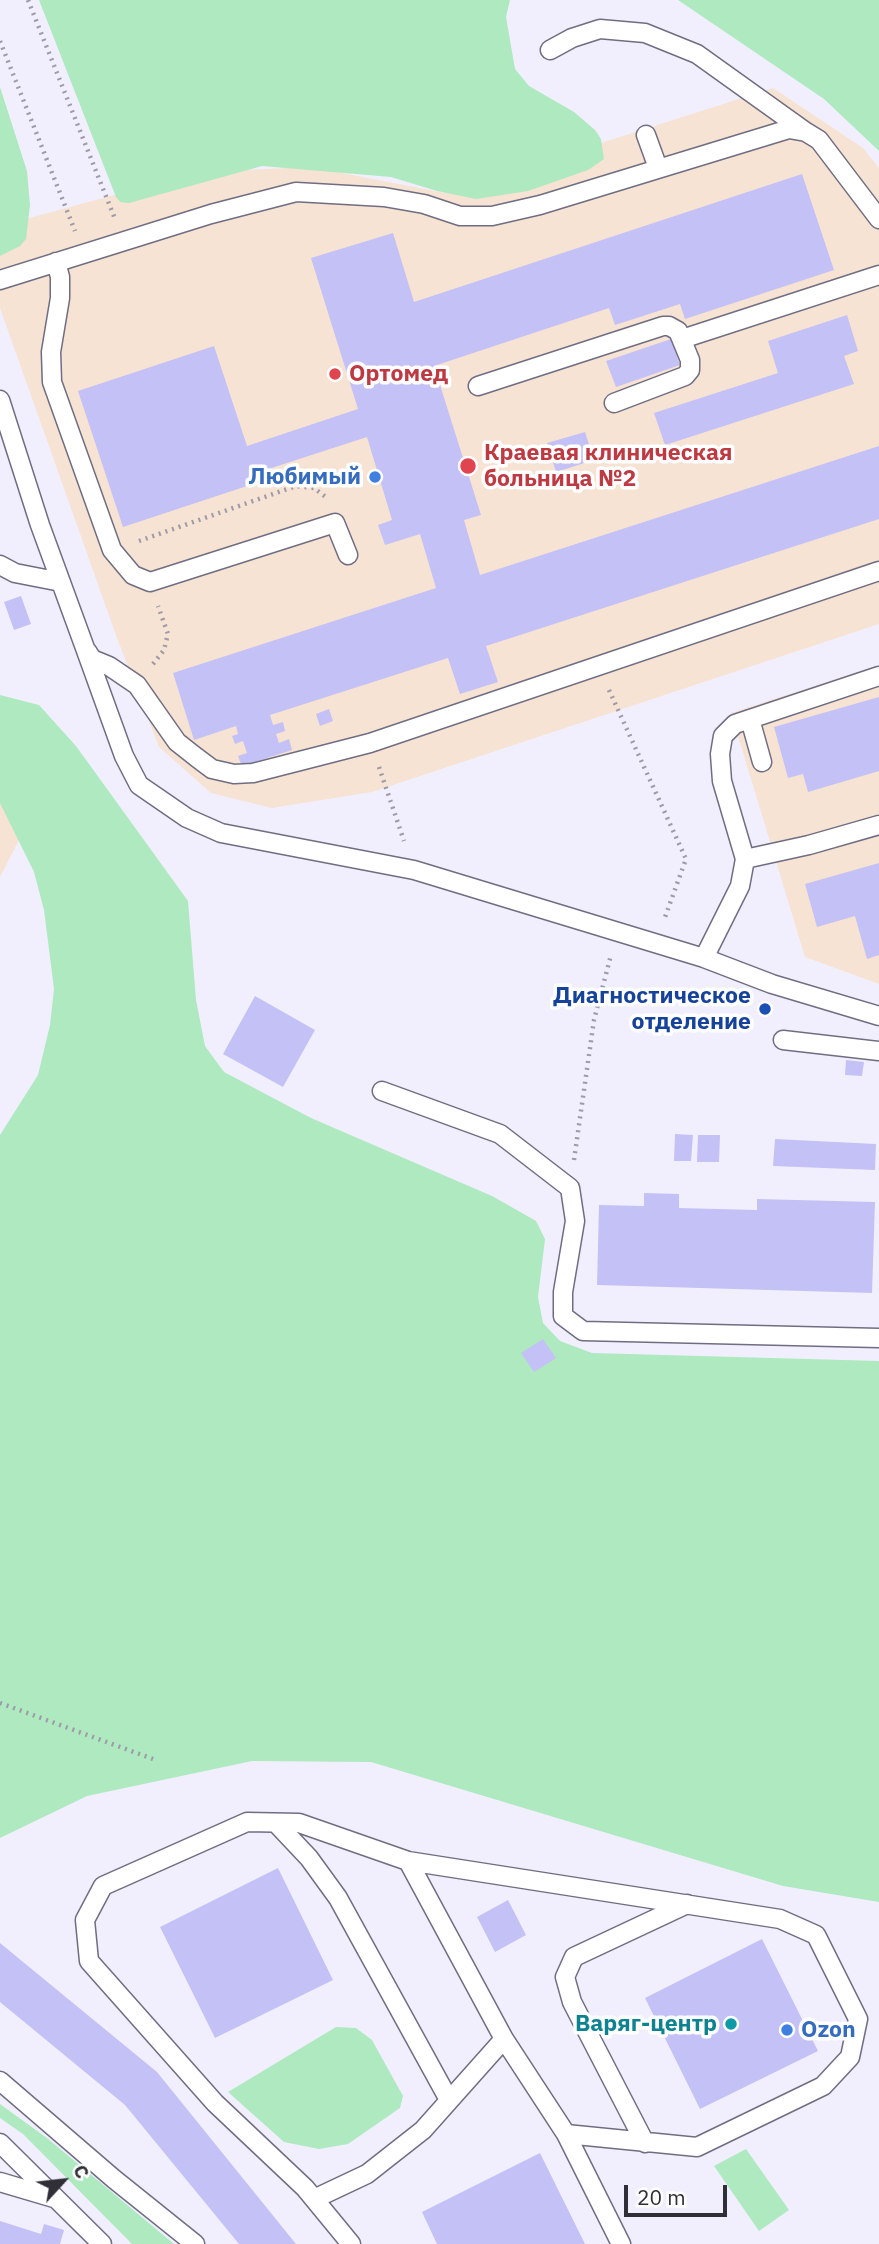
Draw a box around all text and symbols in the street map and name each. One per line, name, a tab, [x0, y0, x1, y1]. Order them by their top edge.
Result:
place label: Ортомед	[349, 360, 448, 388]
marker: Ортомед	[327, 366, 343, 382]
place label: Краевая клиническая больница №2	[484, 439, 733, 493]
marker: Краевая клиническая больница №2	[458, 456, 478, 476]
place label: Любимый	[249, 463, 361, 491]
marker: Любимый	[367, 469, 383, 485]
place label: Диагностическое отделение	[553, 982, 751, 1036]
marker: Диагностическое отделение	[757, 1001, 773, 1017]
place label: Варяг-центр	[575, 2010, 717, 2038]
marker: Варяг-центр	[723, 2016, 739, 2032]
place label: Ozon	[801, 2016, 856, 2044]
marker: Ozon	[779, 2022, 795, 2038]
north arrow	[28, 2146, 98, 2216]
text: С	[68, 2161, 95, 2182]
scale bar	[627, 2170, 730, 2214]
text: 20 m	[637, 2183, 686, 2211]

